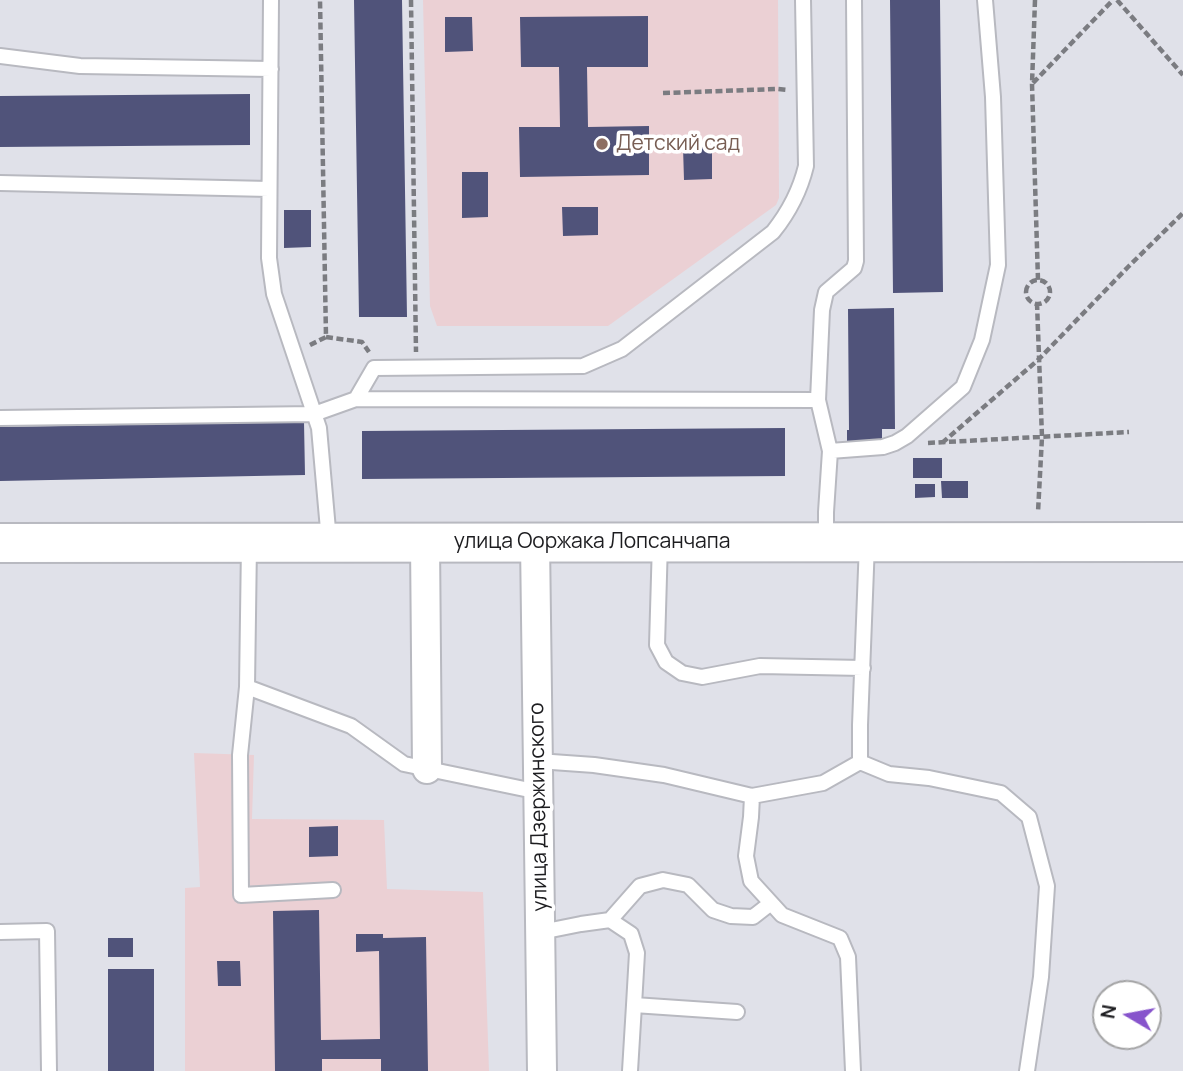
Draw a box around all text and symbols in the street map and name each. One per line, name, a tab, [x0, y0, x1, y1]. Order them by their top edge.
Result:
place label: Детский сад	[616, 131, 740, 157]
marker: Детский сад	[594, 136, 610, 152]
street label: улица Ооржака Лопсанчапа	[454, 529, 730, 555]
street label: улица Дзержинского	[525, 702, 553, 912]
north arrow	[1092, 980, 1162, 1050]
text: N	[1094, 1003, 1122, 1021]

